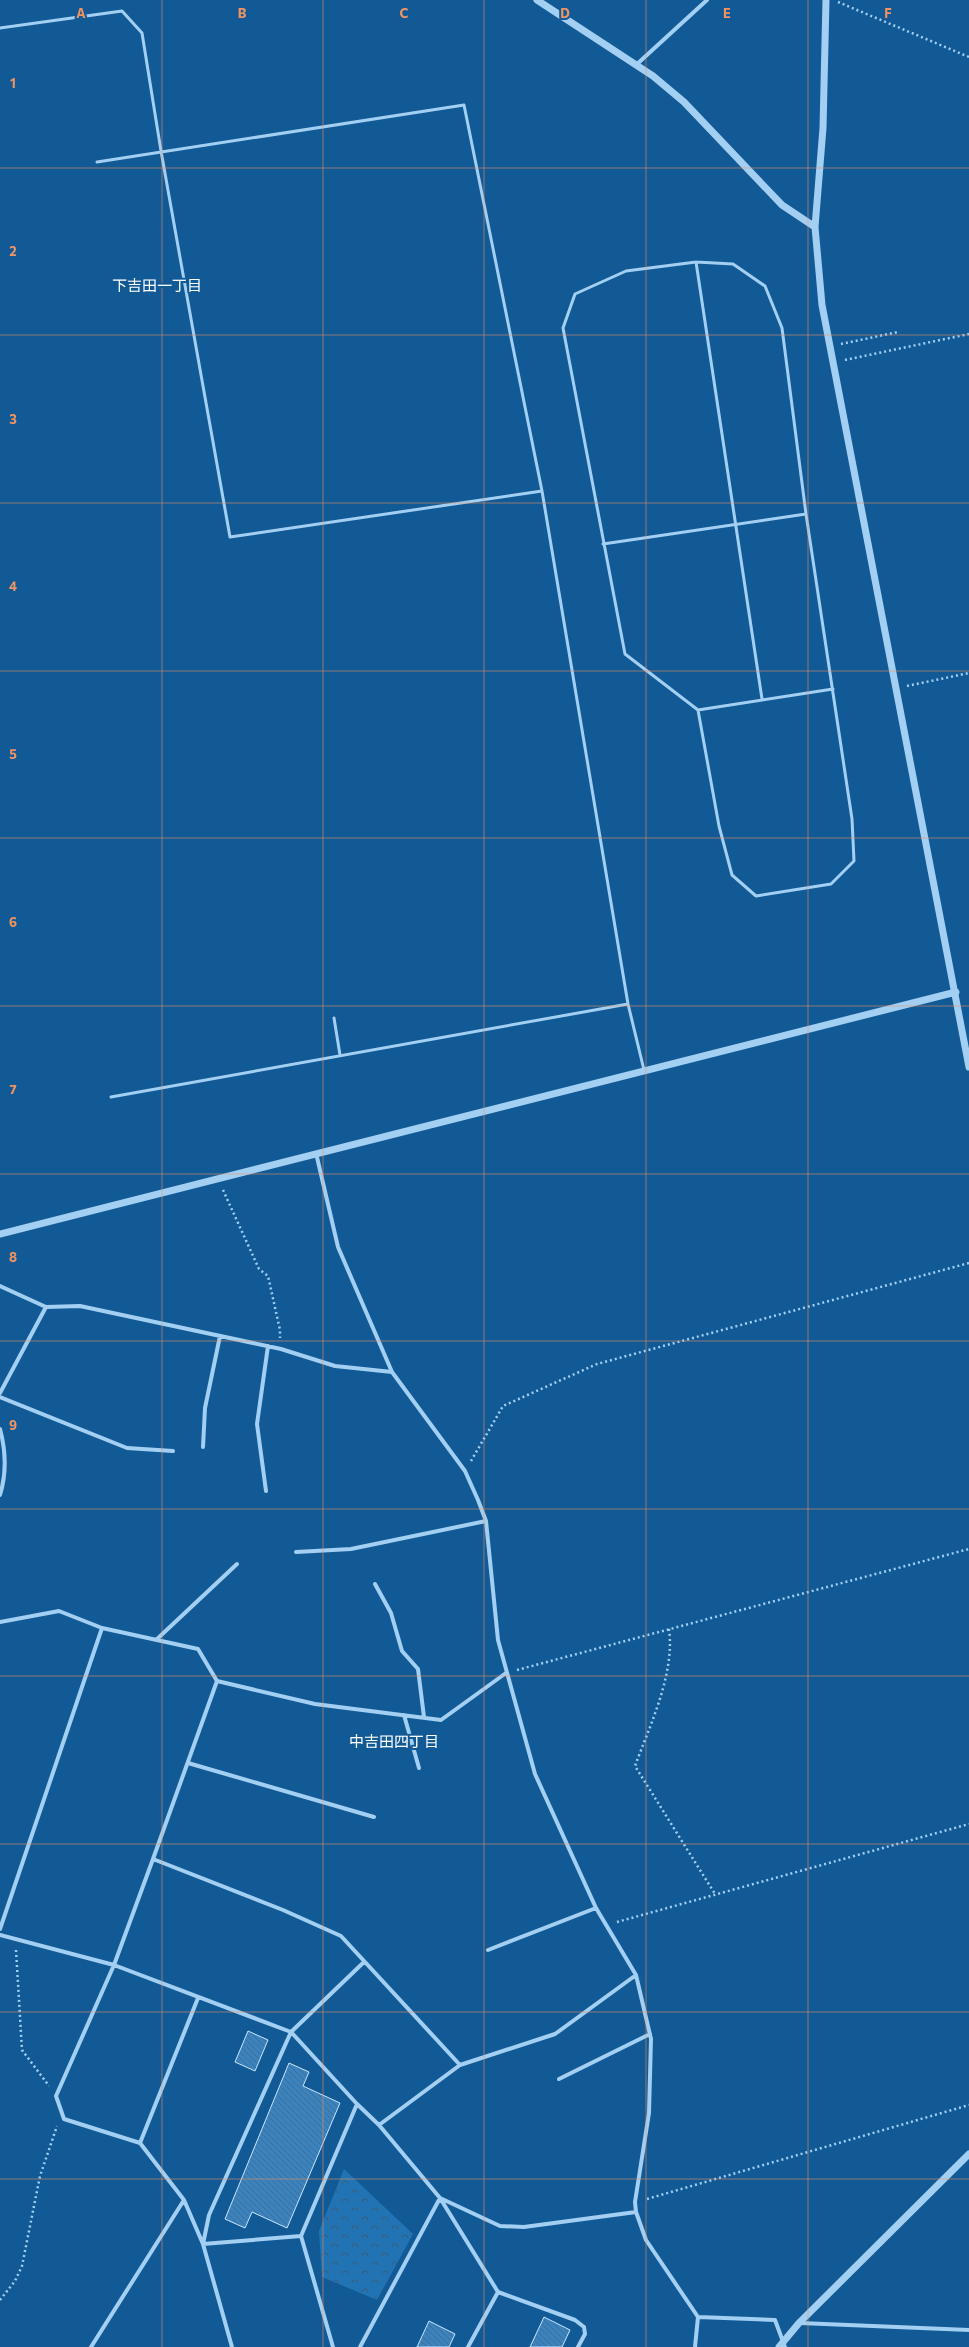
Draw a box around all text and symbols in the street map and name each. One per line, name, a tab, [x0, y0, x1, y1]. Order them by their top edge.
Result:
text: A	[76, 5, 86, 21]
text: B	[238, 5, 247, 21]
text: C	[400, 5, 409, 21]
text: D	[560, 5, 570, 21]
text: E	[723, 5, 731, 21]
text: F	[884, 5, 892, 21]
text: 1	[10, 75, 16, 91]
text: 2	[9, 243, 17, 259]
district label: 下吉田一丁目	[112, 276, 202, 294]
text: 3	[9, 411, 17, 427]
text: 4	[9, 578, 17, 594]
text: 5	[9, 746, 17, 762]
text: 6	[9, 914, 17, 930]
text: 7	[9, 1081, 17, 1097]
text: 8	[9, 1249, 17, 1265]
text: 9	[9, 1417, 17, 1433]
district label: 中吉田四丁目	[349, 1732, 439, 1750]

